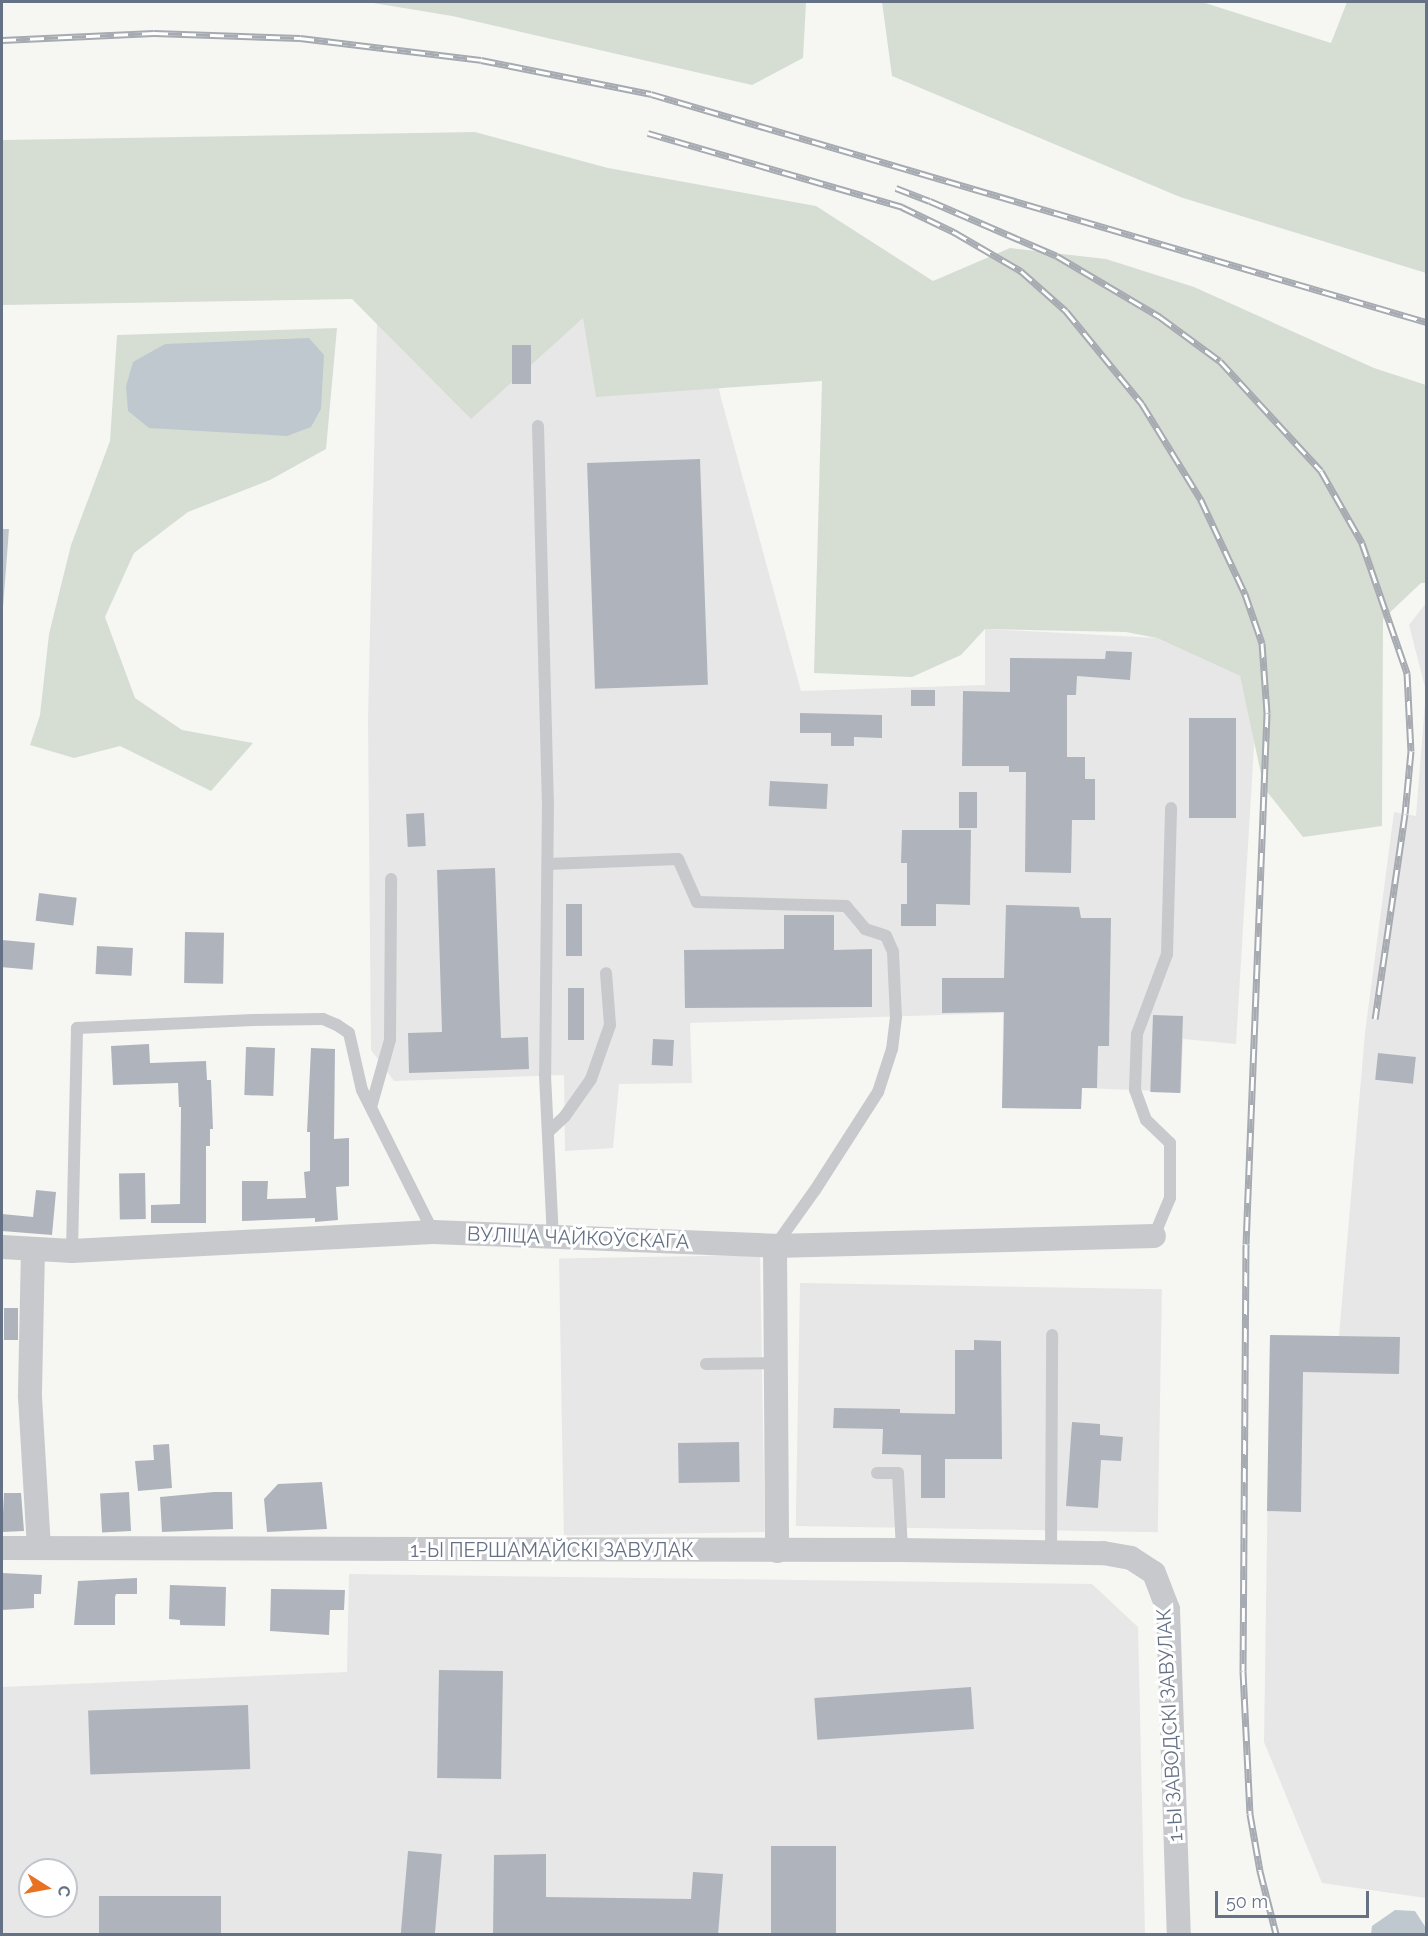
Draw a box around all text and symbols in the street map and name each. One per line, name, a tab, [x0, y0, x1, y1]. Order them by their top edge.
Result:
street label: ВУЛІЦА ЧАЙКОЎСКАГА	[466, 1222, 690, 1254]
street label: 1-Ы ПЕРШАМАЙСКІ ЗАВУЛАК	[410, 1538, 694, 1562]
street label: 1-Ы ЗАВОДСКІ ЗАВУЛАК	[1152, 1608, 1188, 1842]
north arrow	[18, 1858, 78, 1918]
scale bar	[1218, 1879, 1372, 1917]
text: С	[54, 1884, 75, 1898]
text: 50 m	[1226, 1891, 1268, 1912]

